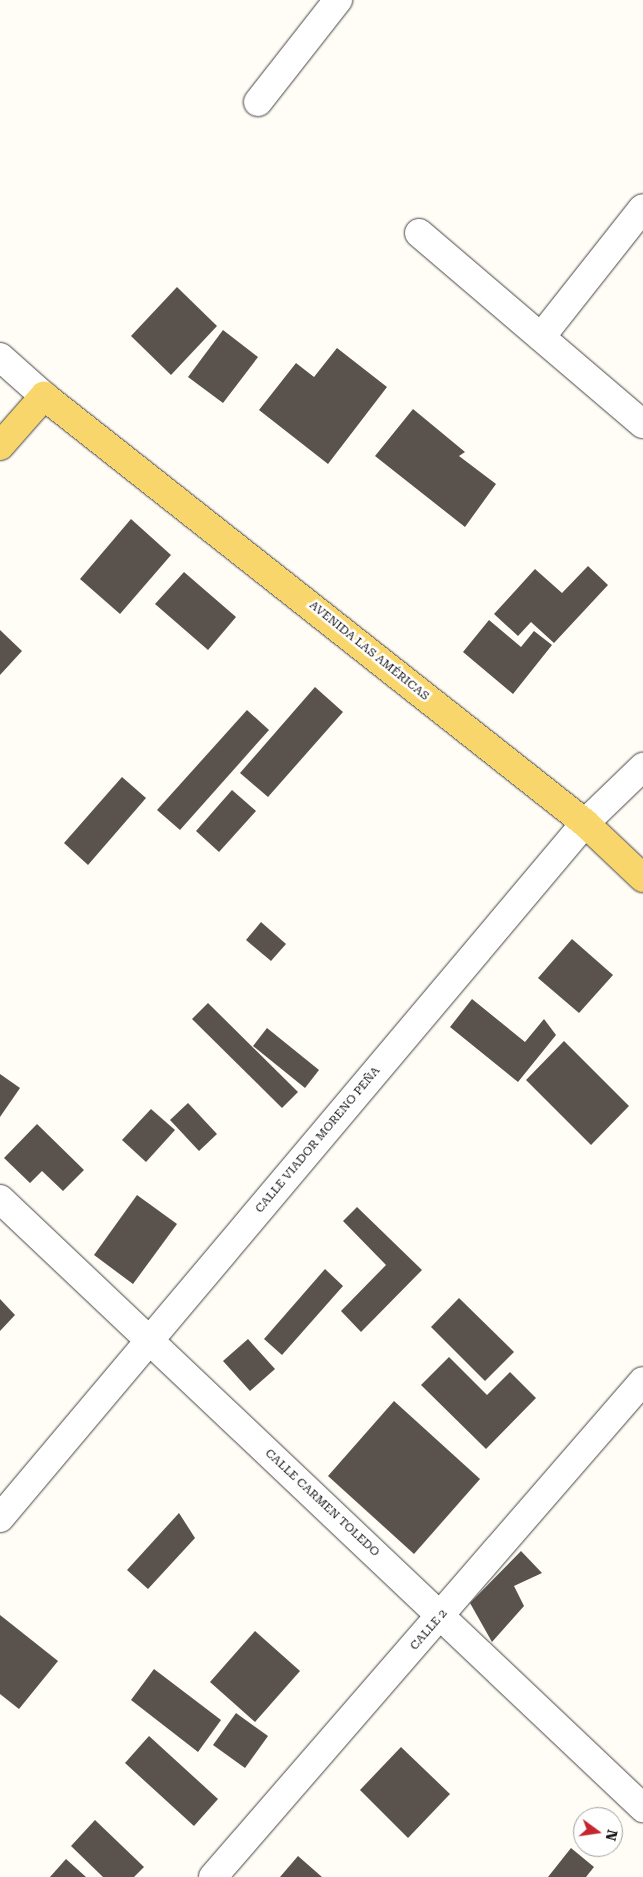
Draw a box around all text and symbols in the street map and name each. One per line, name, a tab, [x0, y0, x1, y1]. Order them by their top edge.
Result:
street label: AVENIDA LAS AMÉRICAS	[306, 598, 432, 704]
street label: CALLE VIADOR MORENO PEÑA	[253, 1064, 383, 1216]
street label: CALLE CARMEN TOLEDO	[262, 1446, 382, 1560]
street label: CALLE 2	[407, 1607, 451, 1653]
north arrow	[573, 1807, 623, 1857]
text: N	[603, 1828, 621, 1843]

